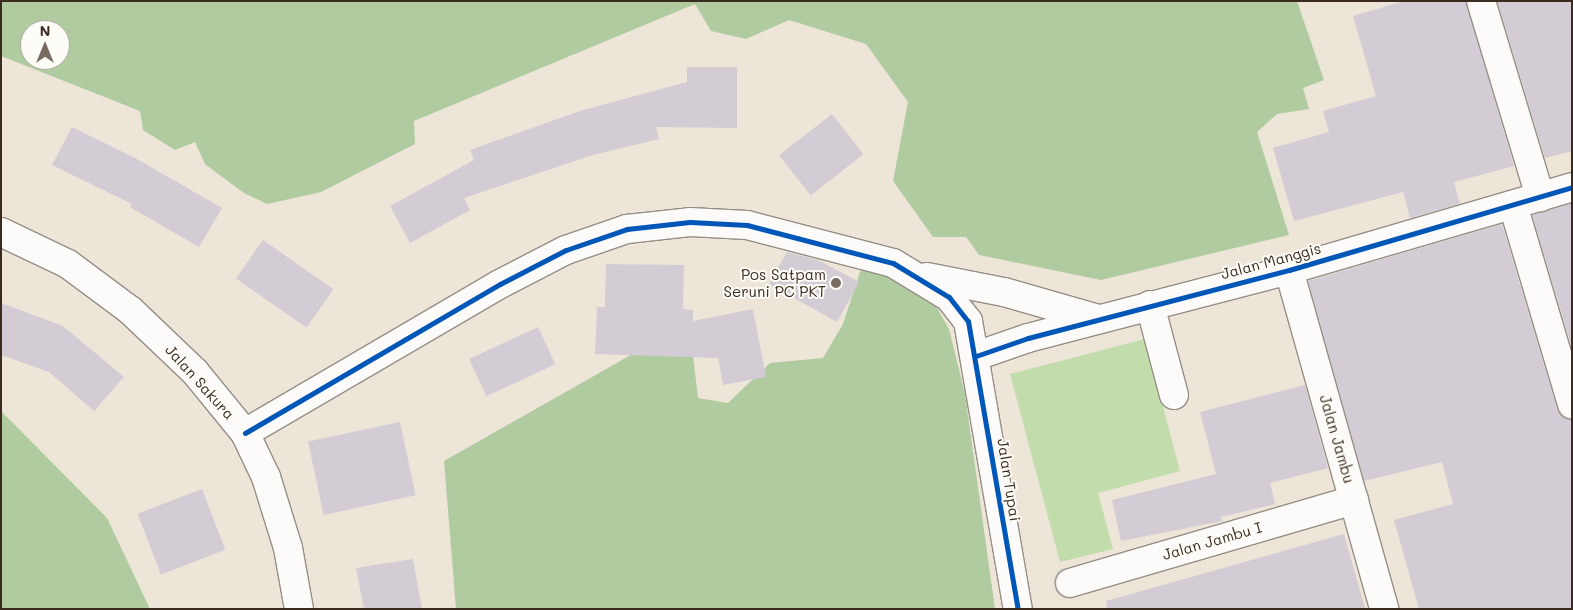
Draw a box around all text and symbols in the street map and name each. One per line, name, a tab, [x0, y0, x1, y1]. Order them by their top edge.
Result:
north arrow	[20, 20, 70, 70]
text: N	[40, 21, 50, 40]
street label: Jalan Manggis	[1219, 239, 1323, 283]
place label: Pos Satpam Seruni PC PKT	[724, 265, 826, 300]
marker: Pos Satpam Seruni PC PKT	[830, 277, 842, 289]
street label: Jalan Sakura	[162, 341, 238, 423]
street label: Jalan Jambu	[1316, 393, 1358, 485]
street label: Jalan Tupai	[994, 437, 1024, 523]
street label: Jalan Jambu I	[1160, 518, 1264, 564]

